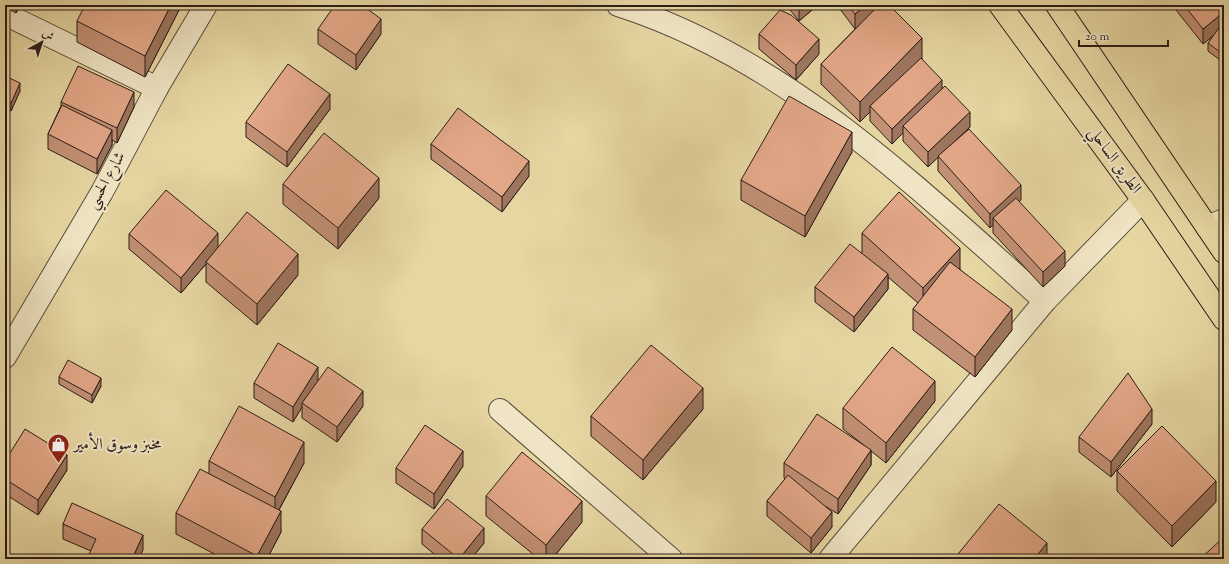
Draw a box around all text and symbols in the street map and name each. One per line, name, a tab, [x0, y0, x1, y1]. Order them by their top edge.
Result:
north arrow	[22, 22, 62, 62]
scale bar	[1079, 22, 1168, 48]
text: ش	[38, 25, 57, 45]
text: 20 m	[1085, 28, 1110, 46]
street label: الطريق الساحلي	[1080, 123, 1146, 201]
street label: شارع الحسي	[82, 148, 134, 215]
shop icon: مخبز وسوق الأمير	[45, 432, 71, 465]
place label: مخبز وسوق الأمير	[72, 432, 162, 457]

